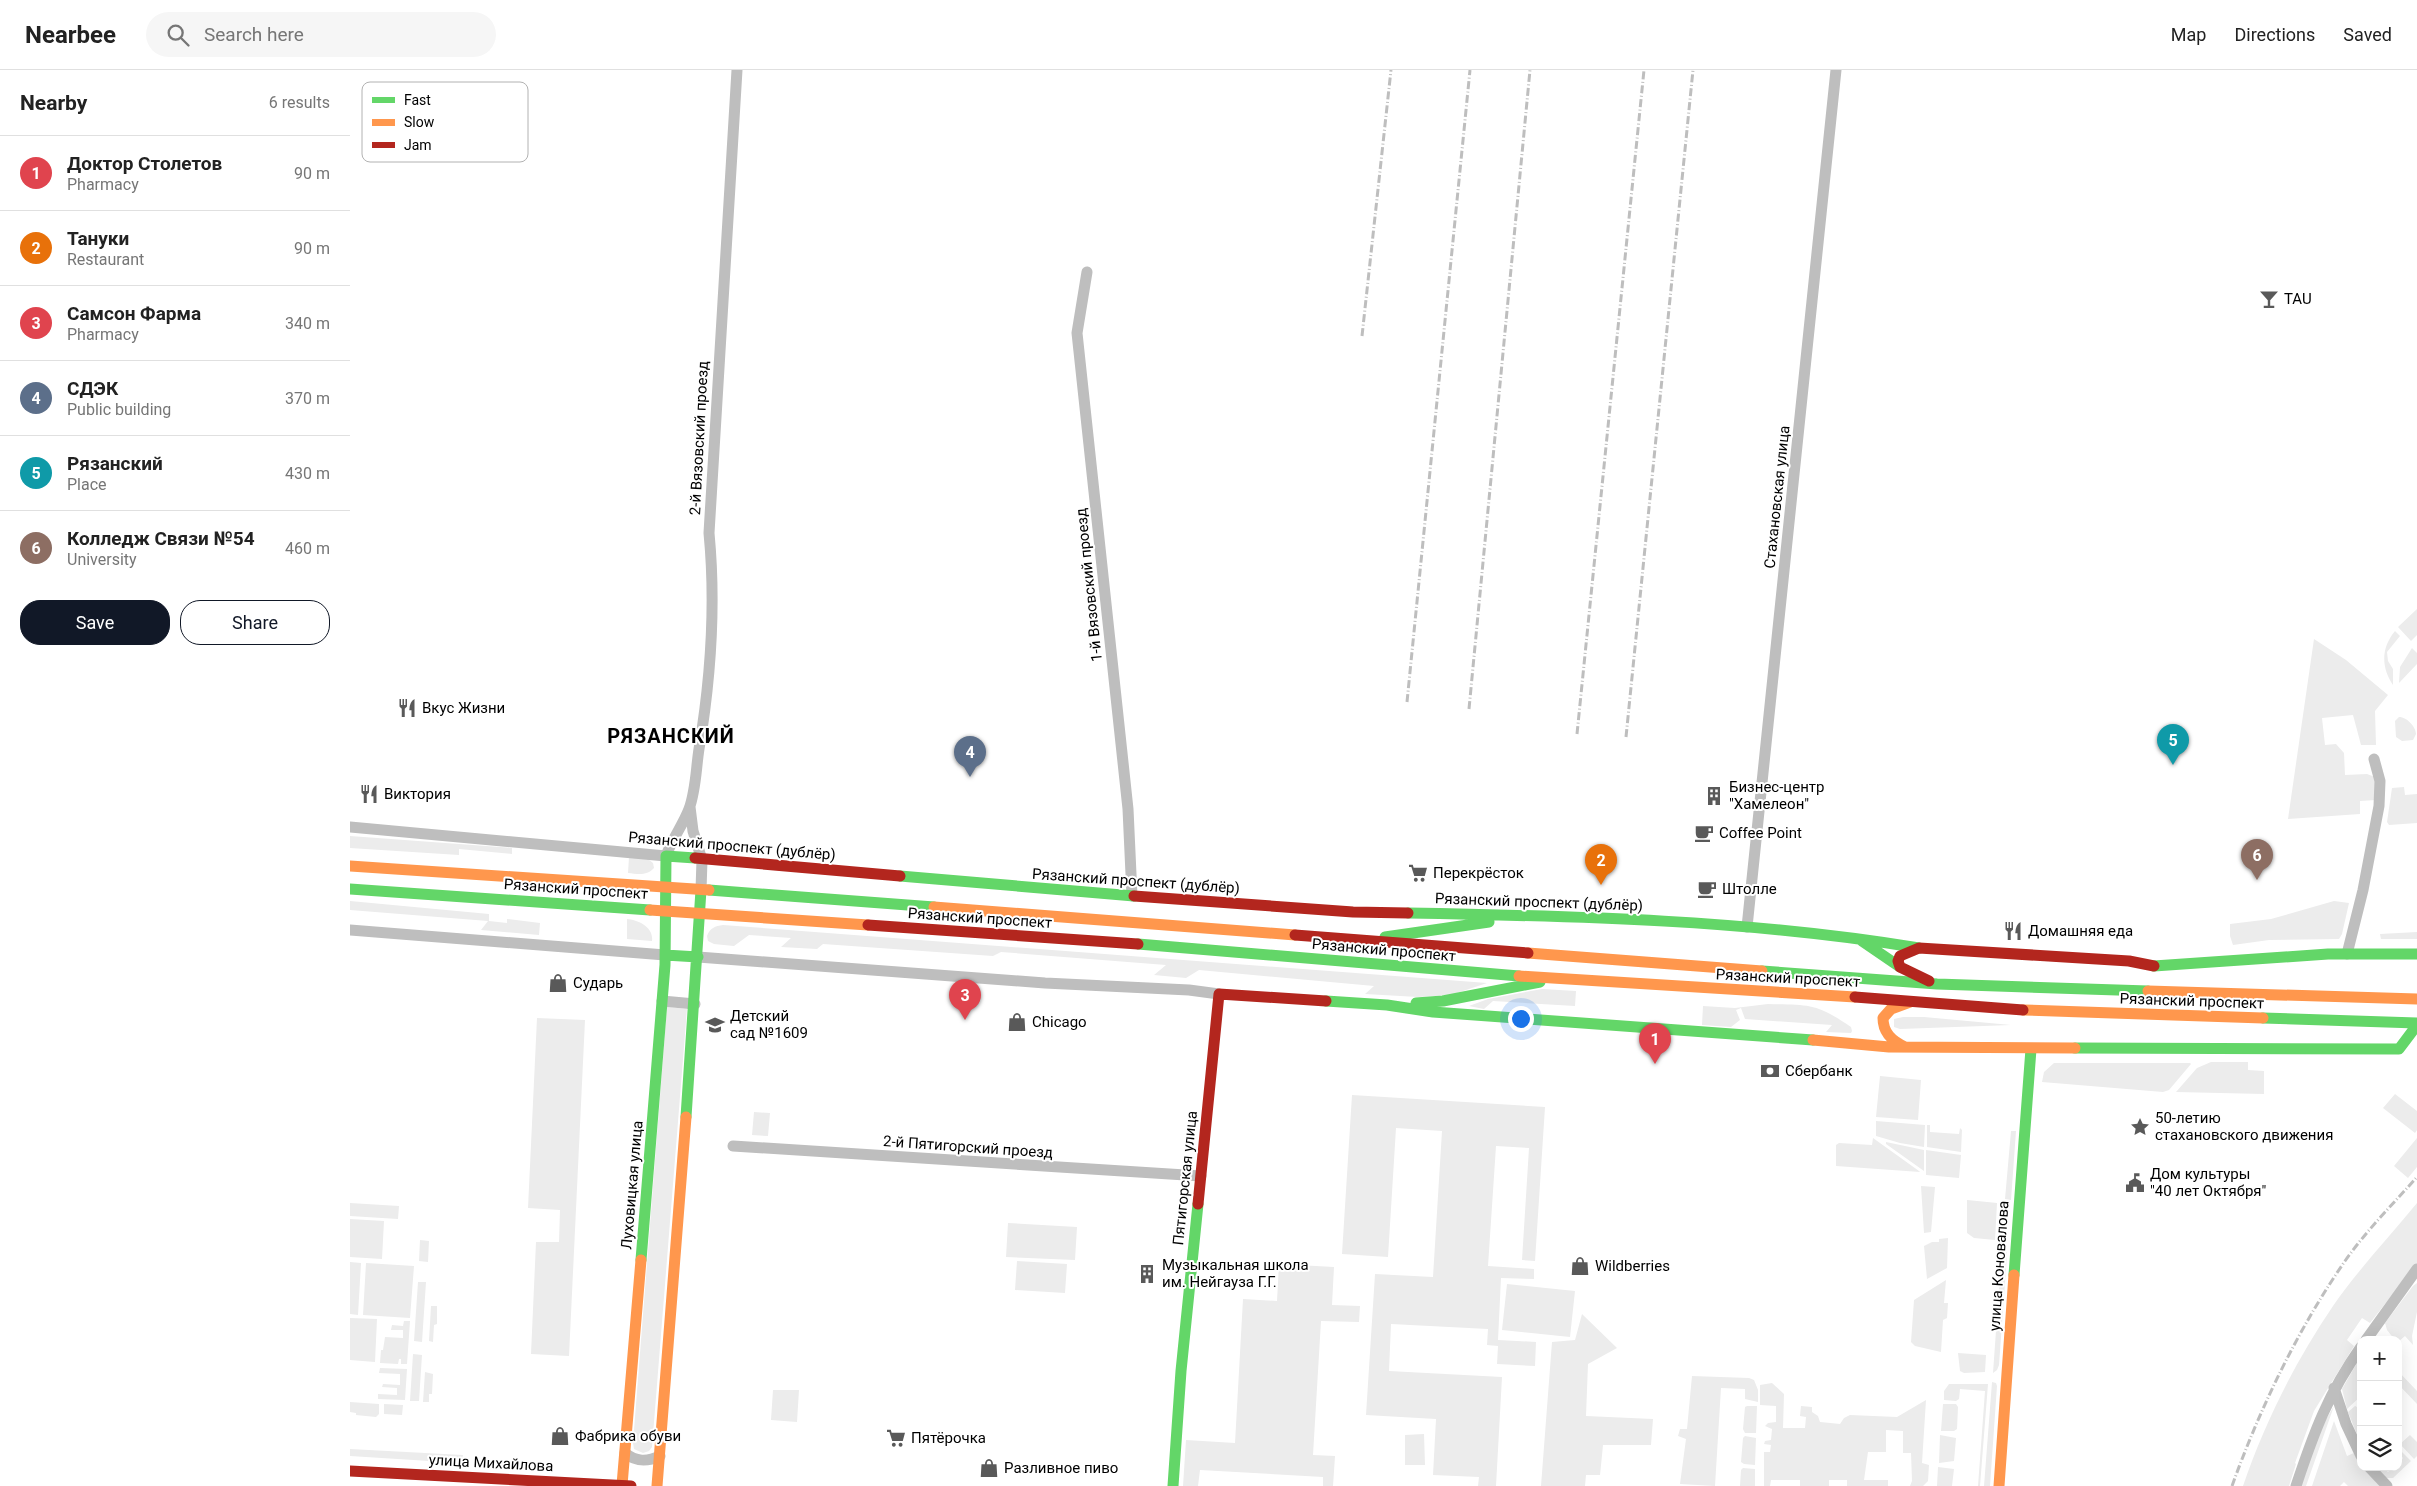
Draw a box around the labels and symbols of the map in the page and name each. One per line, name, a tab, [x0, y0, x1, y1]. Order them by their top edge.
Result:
legend	[362, 82, 528, 162]
text: Fast	[404, 92, 431, 108]
text: Slow	[404, 114, 435, 130]
text: Jam	[404, 137, 432, 153]
bar icon: TAU	[2258, 288, 2280, 310]
place label: TAU	[2284, 290, 2312, 308]
street label: 2-й Вязовский проезд	[686, 360, 712, 516]
street label: Стахановская улица	[1761, 425, 1793, 569]
street label: 1-й Вязовский проезд	[1072, 507, 1106, 663]
restaurant icon: Вкус Жизни	[396, 697, 418, 719]
place label: Вкус Жизни	[422, 699, 505, 717]
district label: РЯЗАНСКИЙ	[607, 724, 735, 748]
pin: 5	[2157, 724, 2189, 765]
pin: 4	[954, 736, 986, 777]
place label: Бизнес-центр "Хамелеон"	[1729, 778, 1824, 813]
restaurant icon: Виктория	[358, 783, 380, 805]
place label: Виктория	[384, 785, 451, 803]
building icon: Бизнес-центр "Хамелеон"	[1703, 785, 1725, 807]
cafe icon: Coffee Point	[1693, 822, 1715, 844]
place label: Coffee Point	[1719, 824, 1802, 842]
street label: Рязанский проспект (дублёр)	[628, 828, 836, 864]
pin: 6	[2241, 839, 2273, 880]
pin: 2	[1585, 844, 1617, 885]
supermarket icon: Перекрёсток	[1407, 862, 1429, 884]
place label: Перекрёсток	[1433, 864, 1524, 882]
street label: Рязанский проспект (дублёр)	[1032, 865, 1240, 897]
street label: Рязанский проспект	[503, 875, 649, 903]
cafe icon: Штолле	[1696, 878, 1718, 900]
place label: Штолле	[1722, 880, 1777, 898]
street label: Рязанский проспект (дублёр)	[1435, 889, 1643, 915]
street label: Рязанский проспект	[907, 904, 1053, 932]
restaurant icon: Домашняя еда	[2002, 920, 2024, 942]
place label: Домашняя еда	[2028, 922, 2133, 940]
street label: Рязанский проспект	[1311, 935, 1457, 965]
street label: Рязанский проспект	[1715, 965, 1861, 991]
shop icon: Сударь	[547, 972, 569, 994]
place label: Сударь	[573, 974, 623, 992]
pin: 3	[949, 979, 981, 1020]
street label: Рязанский проспект	[2119, 989, 2265, 1013]
your location	[1508, 1006, 1534, 1032]
place label: Детский сад №1609	[730, 1007, 808, 1042]
shop icon: Chicago	[1006, 1011, 1028, 1033]
place label: Chicago	[1032, 1013, 1087, 1031]
school or university icon: Детский сад №1609	[704, 1014, 726, 1036]
pin: 1	[1639, 1023, 1671, 1064]
bank icon: Сбербанк	[1759, 1060, 1781, 1082]
place label: Сбербанк	[1785, 1062, 1853, 1080]
place label: 50-летию стахановского движения	[2155, 1109, 2333, 1144]
street label: Пятигорская улица	[1169, 1110, 1201, 1246]
place icon: 50-летию стахановского движения	[2129, 1116, 2151, 1138]
street label: Луховицкая улица	[617, 1120, 647, 1250]
street label: 2-й Пятигорский проезд	[883, 1132, 1053, 1162]
place label: Дом культуры "40 лет Октября"	[2150, 1165, 2267, 1200]
public building icon: Дом культуры "40 лет Октября"	[2124, 1172, 2146, 1194]
street label: улица Коновалова	[1985, 1200, 2013, 1332]
shop icon: Wildberries	[1569, 1255, 1591, 1277]
place label: Музыкальная школа им. Нейгауза Г.Г.	[1162, 1256, 1309, 1291]
place label: Wildberries	[1595, 1257, 1670, 1275]
building icon: Музыкальная школа им. Нейгауза Г.Г.	[1136, 1263, 1158, 1285]
shop icon: Фабрика обуви	[549, 1425, 571, 1447]
place label: Фабрика обуви	[575, 1427, 681, 1445]
supermarket icon: Пятёрочка	[885, 1427, 907, 1449]
place label: Пятёрочка	[911, 1429, 986, 1447]
street label: улица Михайлова	[428, 1451, 554, 1475]
shop icon: Разливное пиво	[978, 1457, 1000, 1479]
place label: Разливное пиво	[1004, 1459, 1118, 1477]

